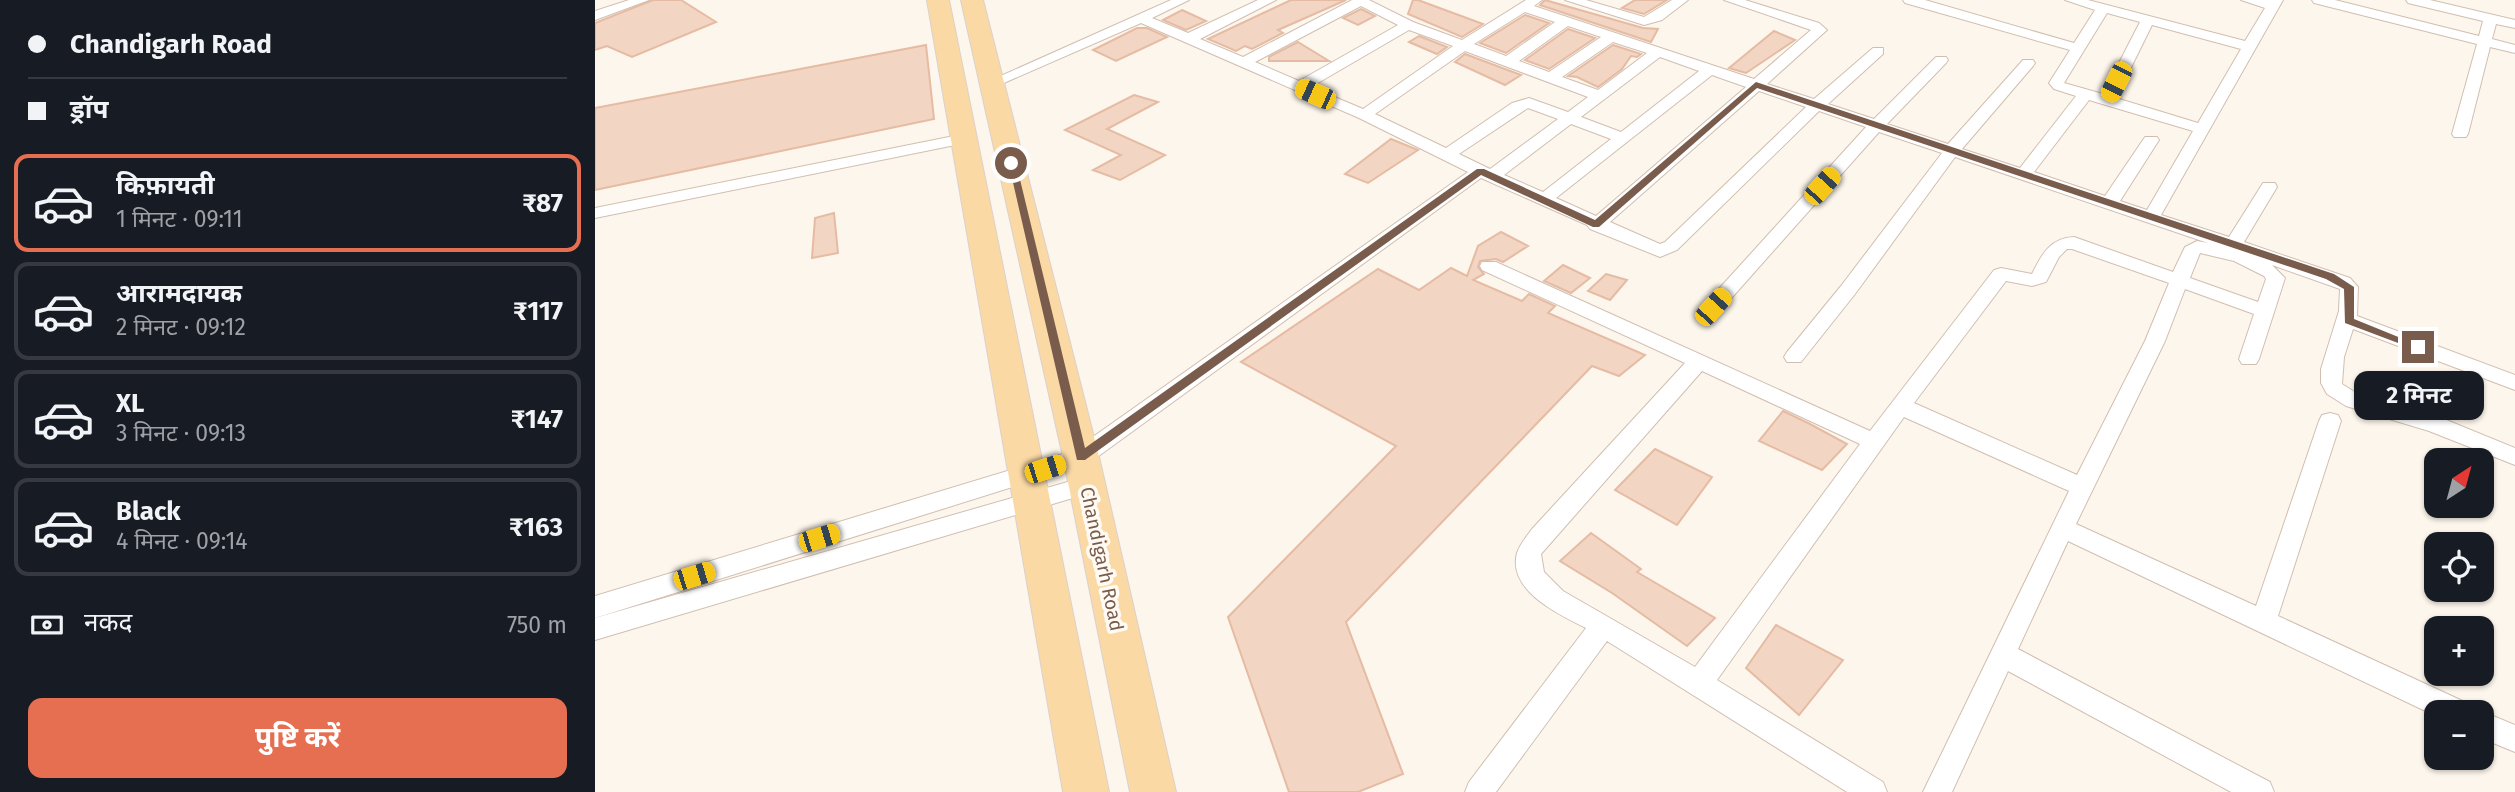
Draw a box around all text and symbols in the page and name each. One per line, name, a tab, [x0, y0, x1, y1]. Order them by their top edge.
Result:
text: Chandigarh Road	[70, 29, 272, 60]
car	[2098, 59, 2135, 105]
car	[1292, 76, 1339, 112]
text: ड्रॉप	[70, 94, 108, 125]
route start	[995, 147, 1027, 179]
car	[1801, 163, 1844, 209]
text: किफ़ायती	[116, 170, 215, 201]
icon: car	[32, 172, 95, 235]
text: ₹87	[522, 188, 563, 219]
text: 1 मिनट · 09:11	[116, 205, 243, 233]
text: आरामदायक	[116, 278, 242, 309]
icon: car	[32, 280, 95, 343]
car	[1692, 284, 1735, 330]
text: ₹117	[513, 296, 563, 327]
text: 2 मिनट · 09:12	[116, 313, 246, 341]
route end	[2402, 331, 2434, 363]
callout: 2 मिनट	[2353, 372, 2483, 420]
text: 2 मिनट	[2386, 381, 2452, 409]
icon: car	[32, 388, 95, 451]
text: XL	[116, 388, 144, 419]
text: ₹147	[511, 404, 563, 435]
text: 3 मिनट · 09:13	[116, 419, 246, 447]
north arrow	[2424, 448, 2494, 518]
map controls	[2424, 448, 2494, 770]
car	[1022, 453, 1069, 485]
street label: Chandigarh Road	[1075, 485, 1129, 633]
icon: car	[32, 496, 95, 559]
text: Black	[116, 496, 181, 527]
text: ₹163	[509, 512, 563, 543]
car	[796, 522, 843, 554]
text: 4 मिनट · 09:14	[116, 527, 248, 555]
button: locate	[2424, 532, 2494, 602]
car	[671, 560, 718, 592]
icon: cash	[28, 606, 66, 644]
text: नकद	[84, 607, 132, 638]
text: 750 m	[507, 611, 567, 639]
button: +	[2424, 616, 2494, 686]
button: पुष्टि करें	[28, 698, 567, 778]
button: −	[2424, 700, 2494, 770]

